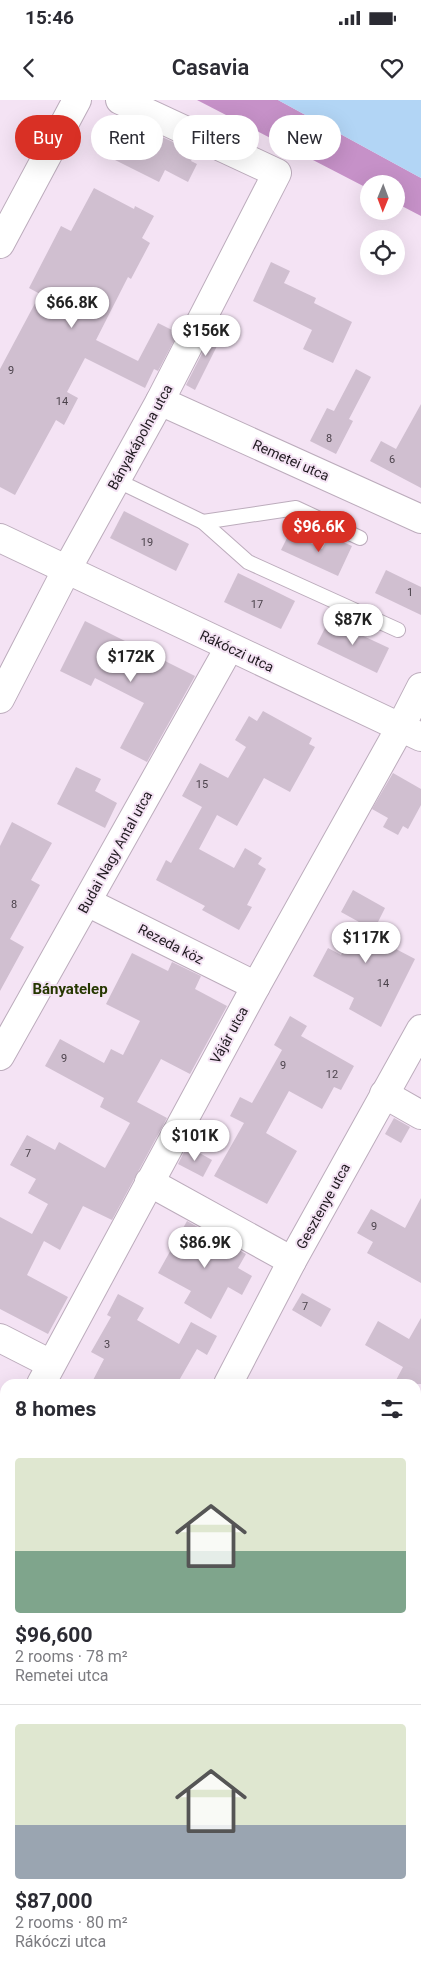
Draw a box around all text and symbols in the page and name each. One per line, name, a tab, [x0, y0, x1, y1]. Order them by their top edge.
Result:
text: 15:46	[25, 6, 74, 29]
icon: back	[15, 54, 43, 82]
icon: heart	[378, 54, 406, 82]
text: Casavia	[172, 55, 249, 80]
chip: Buy	[15, 115, 81, 160]
chip: Rent	[91, 115, 163, 160]
chip: Filters	[173, 115, 259, 160]
chip: New	[269, 115, 341, 160]
north arrow	[360, 175, 405, 220]
map controls	[360, 175, 405, 275]
button: locate	[360, 230, 405, 275]
pin: $66.8K	[31, 286, 113, 329]
text: $66.8K	[46, 293, 98, 312]
pin: $156K	[171, 314, 241, 357]
text: $156K	[183, 321, 229, 340]
house number: 9	[8, 364, 14, 377]
street label: Bányakápolna utca	[104, 381, 176, 493]
house number: 14	[56, 395, 68, 408]
house number: 8	[326, 432, 332, 445]
street label: Remetei utca	[250, 436, 332, 484]
house number: 6	[389, 453, 395, 466]
pin: $96.6K	[278, 510, 360, 553]
text: $96.6K	[293, 517, 345, 536]
house number: 19	[141, 536, 153, 549]
house number: 1	[407, 586, 413, 599]
house number: 17	[251, 598, 263, 611]
pin: $87K	[323, 604, 383, 646]
text: $87K	[334, 610, 372, 629]
street label: Rákóczi utca	[197, 627, 277, 675]
pin: $172K	[96, 640, 166, 683]
text: $172K	[108, 647, 154, 666]
house number: 15	[196, 778, 208, 791]
street label: Budai Nagy Antal utca	[75, 788, 155, 916]
house number: 8	[11, 898, 17, 911]
street label: Rezeda köz	[136, 921, 206, 967]
pin: $117K	[331, 922, 401, 964]
text: $117K	[343, 928, 389, 947]
house number: 14	[377, 977, 389, 990]
district label: Bányatelep	[32, 980, 108, 998]
street label: Vájár utca	[207, 1004, 251, 1066]
house number: 9	[61, 1052, 67, 1065]
house number: 9	[280, 1059, 286, 1072]
house number: 12	[326, 1068, 338, 1081]
pin: $101K	[160, 1120, 230, 1162]
text: $101K	[172, 1126, 218, 1145]
house number: 7	[25, 1147, 31, 1160]
street label: Gesztenye utca	[293, 1160, 353, 1252]
house number: 9	[371, 1220, 377, 1233]
pin: $86.9K	[164, 1226, 246, 1269]
text: $86.9K	[179, 1233, 231, 1252]
house number: 7	[302, 1300, 308, 1313]
house number: 3	[104, 1338, 110, 1351]
icon: filters	[378, 1395, 406, 1423]
text: 8 homes	[15, 1397, 96, 1421]
icon: home	[166, 1491, 256, 1581]
text: $96,600	[15, 1623, 92, 1647]
text: 2 rooms · 78 m²	[15, 1647, 128, 1666]
text: Remetei utca	[15, 1666, 109, 1685]
icon: home	[166, 1756, 256, 1846]
text: $87,000	[15, 1889, 92, 1913]
text: 2 rooms · 80 m²	[15, 1913, 128, 1932]
text: Rákóczi utca	[15, 1932, 106, 1951]

